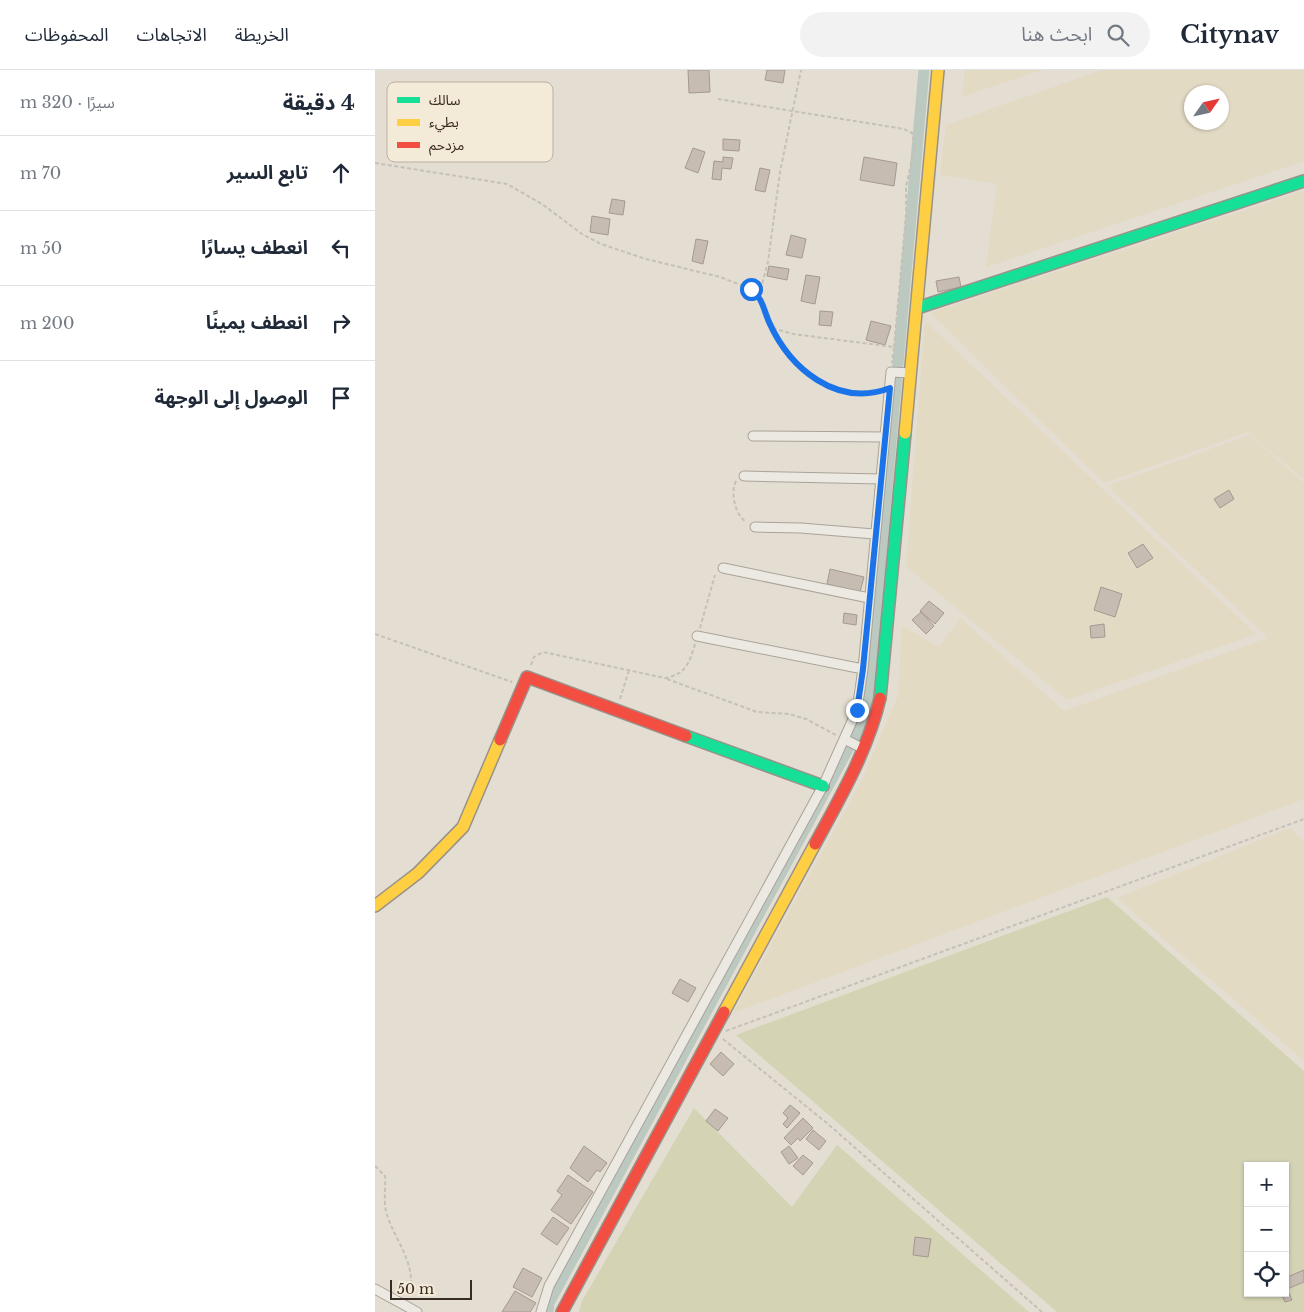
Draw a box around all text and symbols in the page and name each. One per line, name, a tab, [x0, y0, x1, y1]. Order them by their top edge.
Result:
search box	[800, 12, 1150, 57]
text: Citynav	[1180, 20, 1279, 49]
icon: search	[1104, 21, 1132, 49]
text: ابحث هنا	[1021, 23, 1092, 46]
text: المحفوظات	[25, 24, 109, 46]
text: الاتجاهات	[137, 24, 207, 46]
text: الخريطة	[235, 24, 289, 46]
legend	[387, 82, 553, 162]
north arrow	[1184, 85, 1229, 130]
text: 4 دقيقة	[283, 90, 355, 116]
text: سالك	[429, 91, 461, 109]
text: سيرًا · 320 m	[20, 92, 115, 112]
text: بطيء	[429, 113, 459, 133]
text: مزدحم	[429, 136, 464, 156]
icon: ahead	[327, 159, 355, 187]
text: تابع السير	[227, 161, 308, 184]
text: 70 m	[20, 163, 61, 183]
icon: left	[327, 234, 355, 262]
text: انعطف يسارًا	[201, 236, 308, 259]
text: 50 m	[20, 238, 62, 258]
route start	[740, 278, 763, 301]
icon: right	[327, 309, 355, 337]
text: انعطف يمينًا	[206, 311, 308, 334]
text: 200 m	[20, 313, 74, 333]
icon: arrive	[327, 384, 355, 412]
text: الوصول إلى الوجهة	[154, 386, 308, 409]
route end	[846, 699, 869, 722]
map controls	[1244, 1162, 1289, 1297]
button: +	[1244, 1162, 1289, 1207]
button: −	[1244, 1207, 1289, 1252]
button: locate	[1244, 1252, 1289, 1297]
scale bar	[390, 1277, 473, 1300]
text: 50 m	[397, 1280, 434, 1298]

